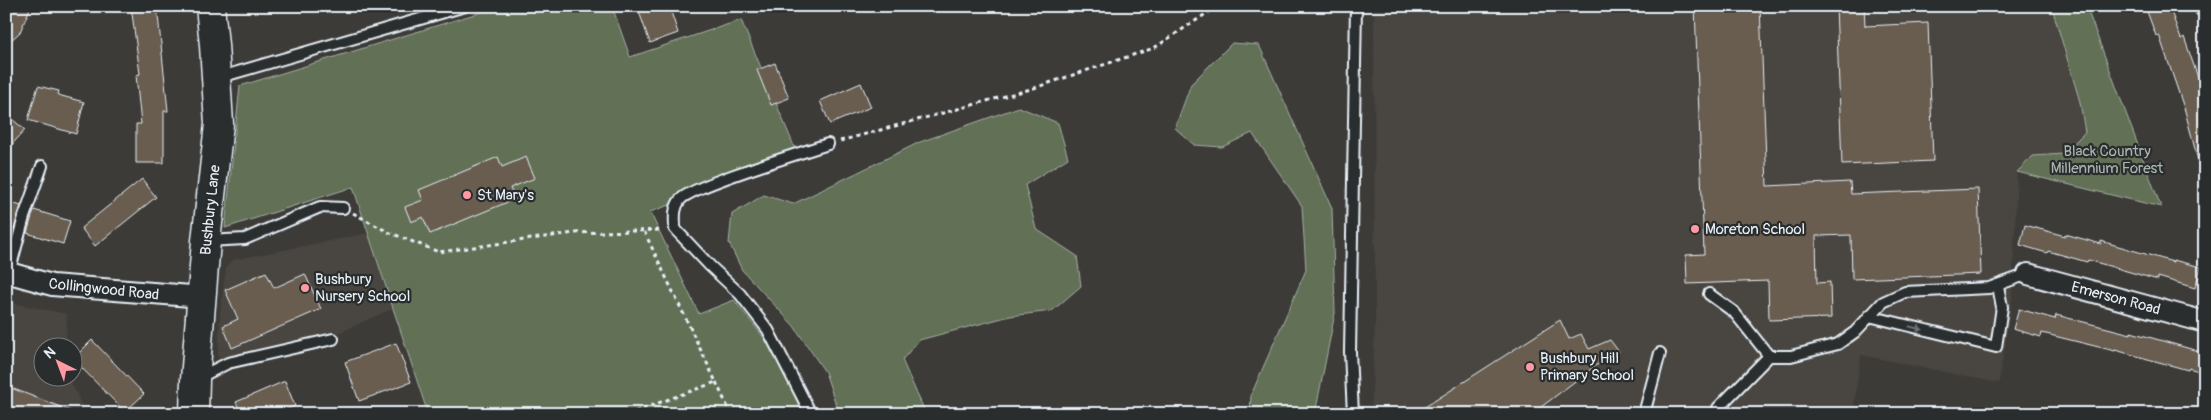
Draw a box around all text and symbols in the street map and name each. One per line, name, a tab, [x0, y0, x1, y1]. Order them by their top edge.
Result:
park label: Black Country Millennium Forest	[2051, 142, 2164, 178]
street label: Bushbury Lane	[196, 163, 225, 256]
place label: St Mary's	[477, 186, 534, 205]
marker: St Mary's	[461, 189, 473, 201]
place label: Moreton School	[1705, 220, 1805, 239]
marker: Moreton School	[1689, 223, 1701, 235]
place label: Bushbury Nursery School	[315, 270, 410, 306]
street label: Collingwood Road	[48, 274, 160, 305]
street label: Emerson Road	[2069, 277, 2162, 319]
marker: Bushbury Nursery School	[299, 282, 311, 294]
one-way arrow	[1909, 324, 1924, 332]
north arrow	[32, 338, 82, 388]
text: N	[40, 343, 59, 362]
place label: Bushbury Hill Primary School	[1540, 349, 1634, 385]
marker: Bushbury Hill Primary School	[1524, 361, 1536, 373]

